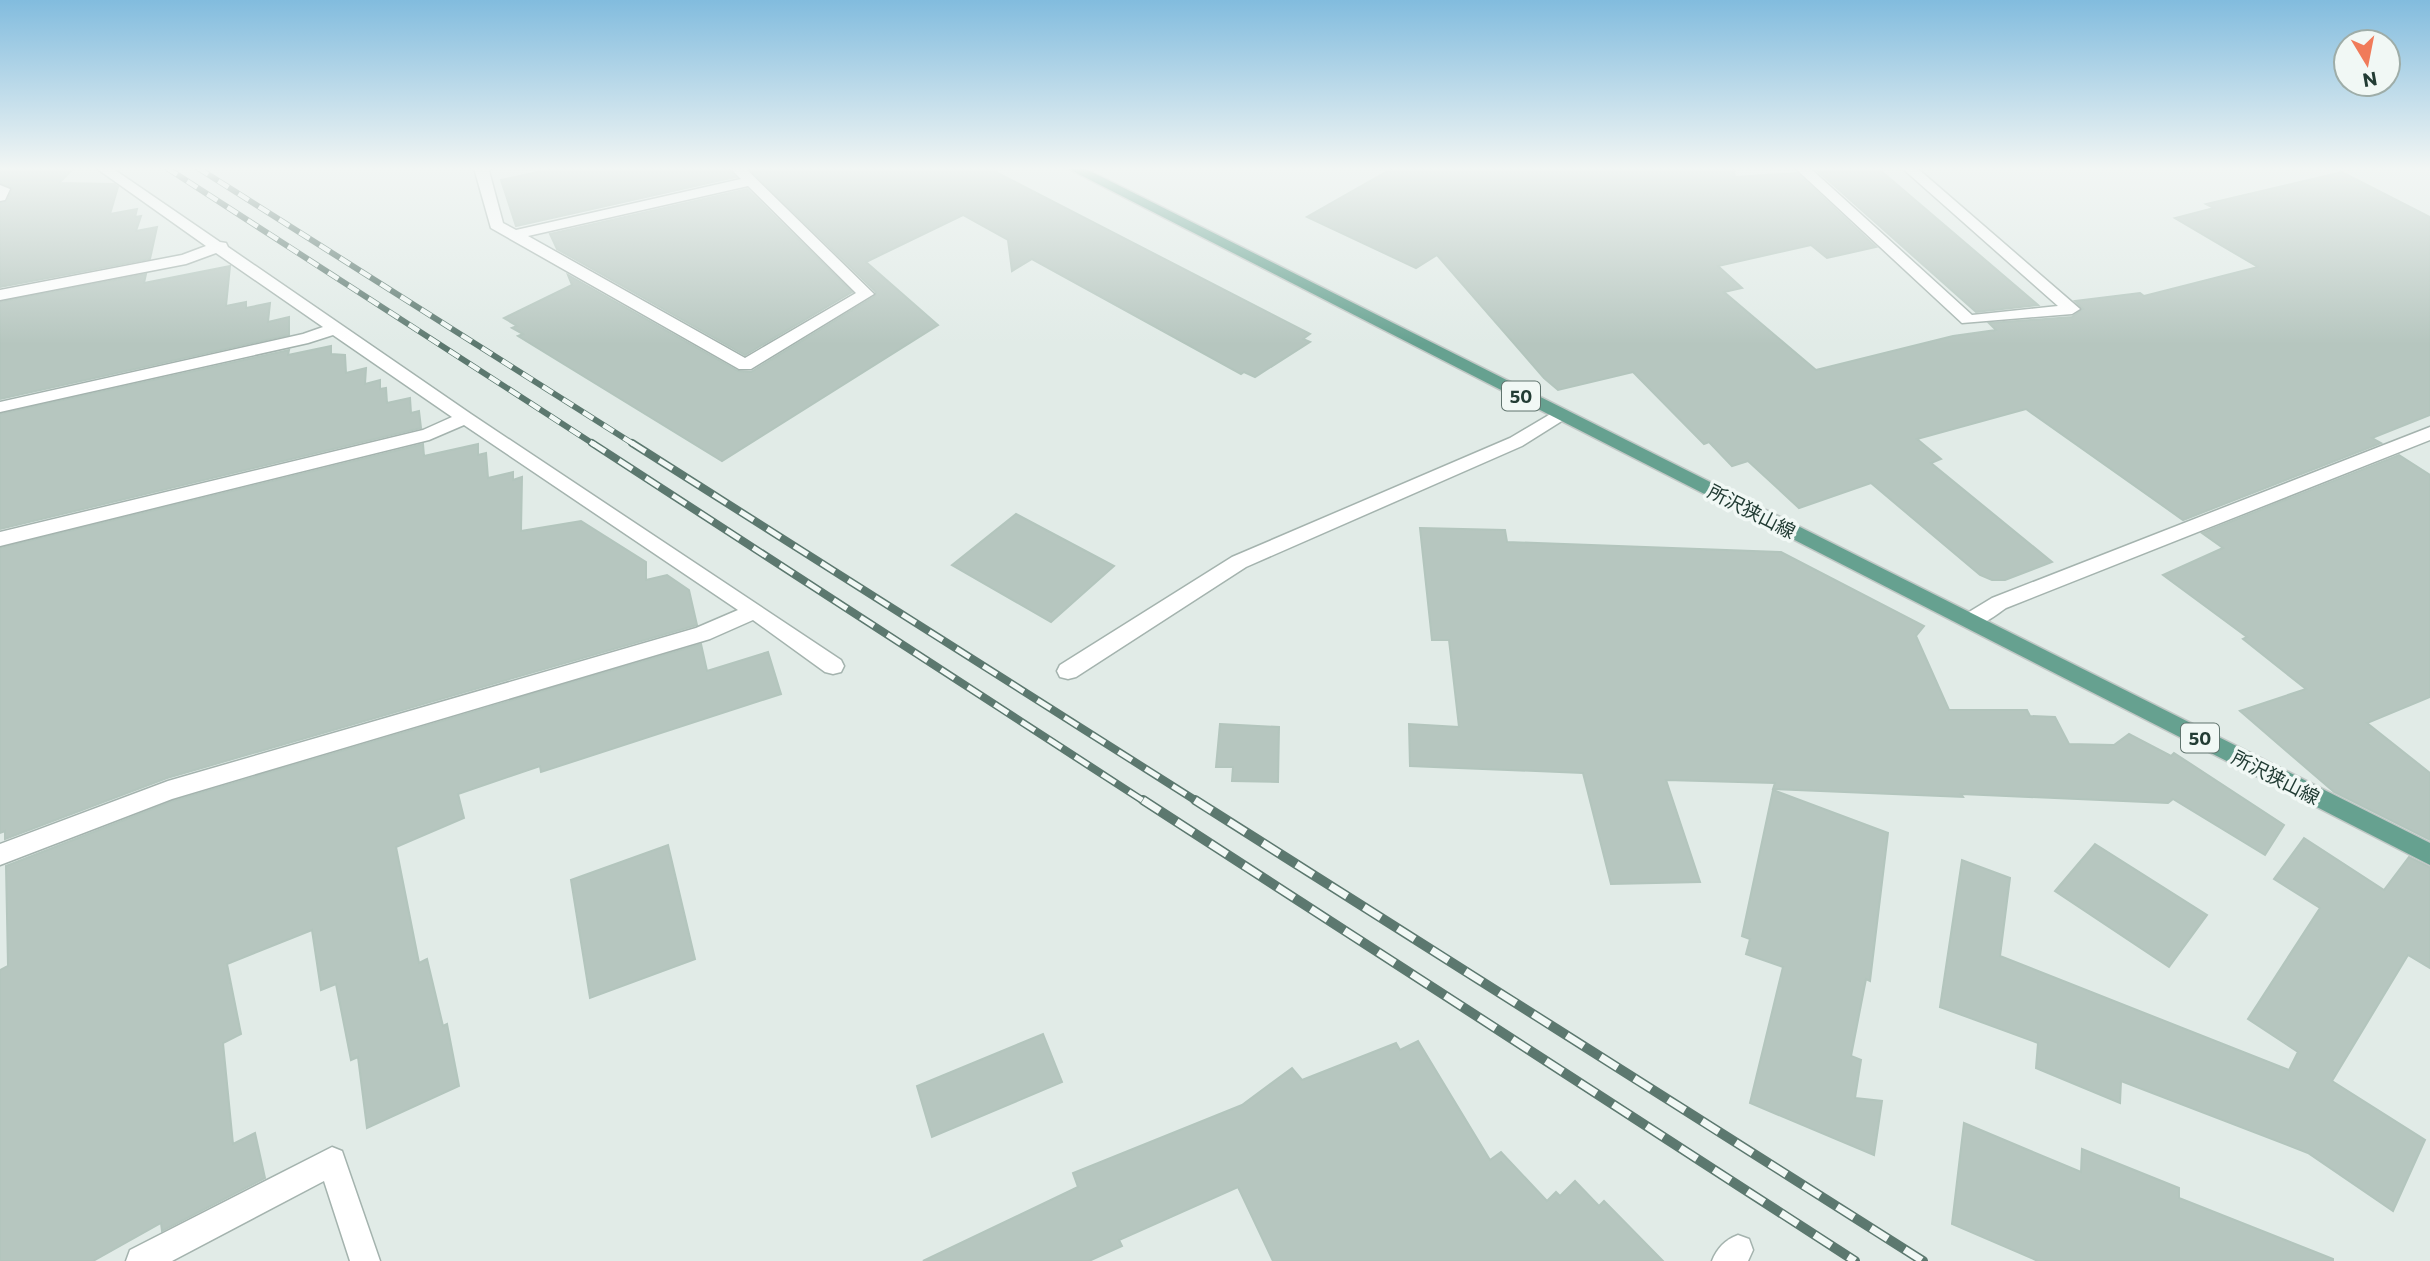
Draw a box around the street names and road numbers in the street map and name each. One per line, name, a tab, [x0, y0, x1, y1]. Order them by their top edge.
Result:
road number: 50	[1502, 382, 1540, 410]
street label: 所沢狭山線	[1704, 479, 1800, 543]
road number: 50	[2181, 724, 2219, 752]
street label: 所沢狭山線	[2228, 745, 2324, 809]

